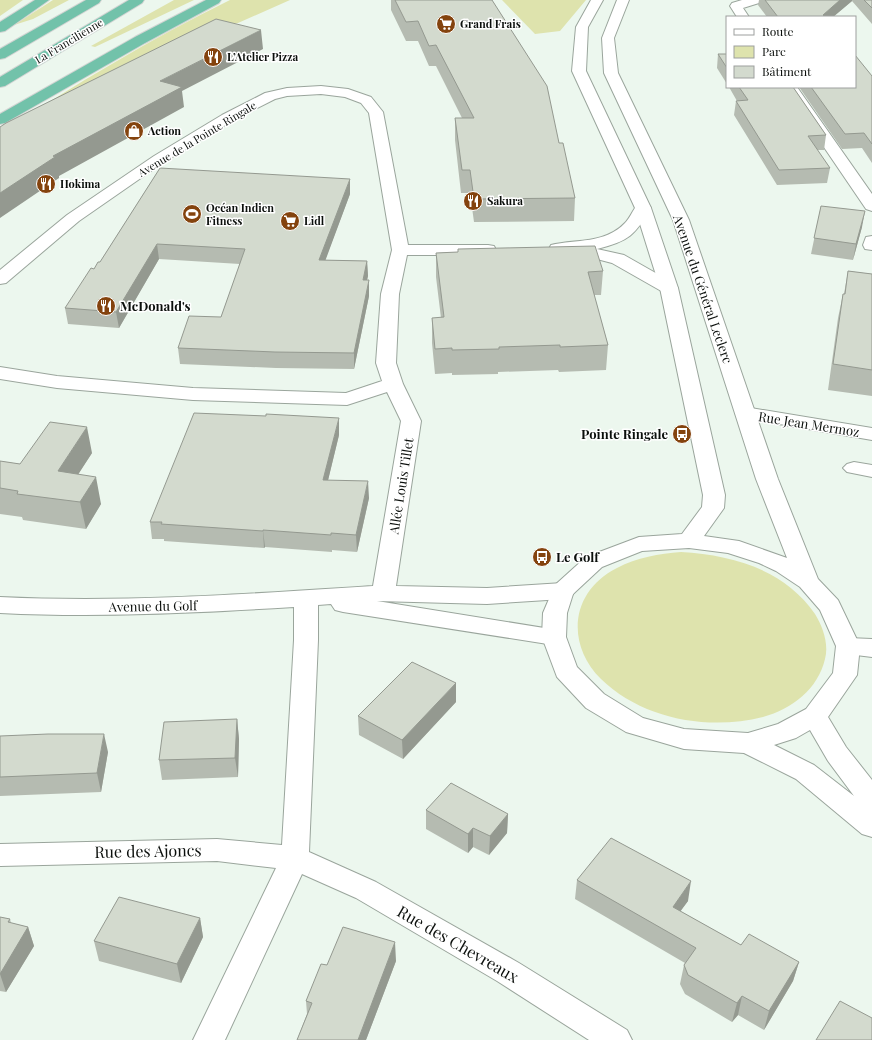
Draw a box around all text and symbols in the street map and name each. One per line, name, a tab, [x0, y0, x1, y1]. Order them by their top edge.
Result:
supermarket icon: Grand Frais	[435, 13, 457, 35]
street label: La Francilienne	[32, 14, 106, 67]
place label: Grand Frais	[460, 16, 521, 31]
legend	[726, 16, 856, 88]
text: Route	[762, 23, 794, 39]
text: Parc	[762, 43, 786, 59]
restaurant icon: L’Atelier Pizza	[202, 46, 224, 68]
place label: L’Atelier Pizza	[227, 49, 299, 64]
text: Bâtiment	[762, 63, 812, 79]
street label: Avenue de la Pointe Ringale	[134, 97, 259, 180]
shop icon: Action	[123, 120, 145, 142]
place label: Action	[147, 123, 181, 138]
restaurant icon: Hokima	[35, 173, 57, 195]
place label: Hokima	[60, 176, 101, 191]
restaurant icon: Sakura	[462, 190, 484, 212]
place label: Sakura	[487, 193, 523, 208]
place label: Océan Indien Fitness	[206, 200, 274, 228]
sports icon: Océan Indien Fitness	[181, 203, 203, 225]
supermarket icon: Lidl	[279, 210, 301, 232]
street label: Avenue du Général Leclerc	[670, 211, 737, 366]
place label: Lidl	[304, 213, 325, 228]
restaurant icon: McDonald's	[95, 295, 117, 317]
place label: McDonald's	[120, 297, 191, 314]
street label: Rue Jean Mermoz	[757, 407, 861, 440]
bus stop icon: Pointe Ringale	[671, 423, 693, 445]
place label: Pointe Ringale	[581, 425, 668, 442]
street label: Allée Louis Tillet	[384, 436, 417, 536]
bus stop icon: Le Golf	[531, 546, 553, 568]
place label: Le Golf	[556, 548, 600, 565]
street label: Avenue du Golf	[108, 596, 199, 615]
street label: Rue des Ajoncs	[94, 839, 202, 862]
street label: Rue des Chevreaux	[394, 900, 523, 987]

